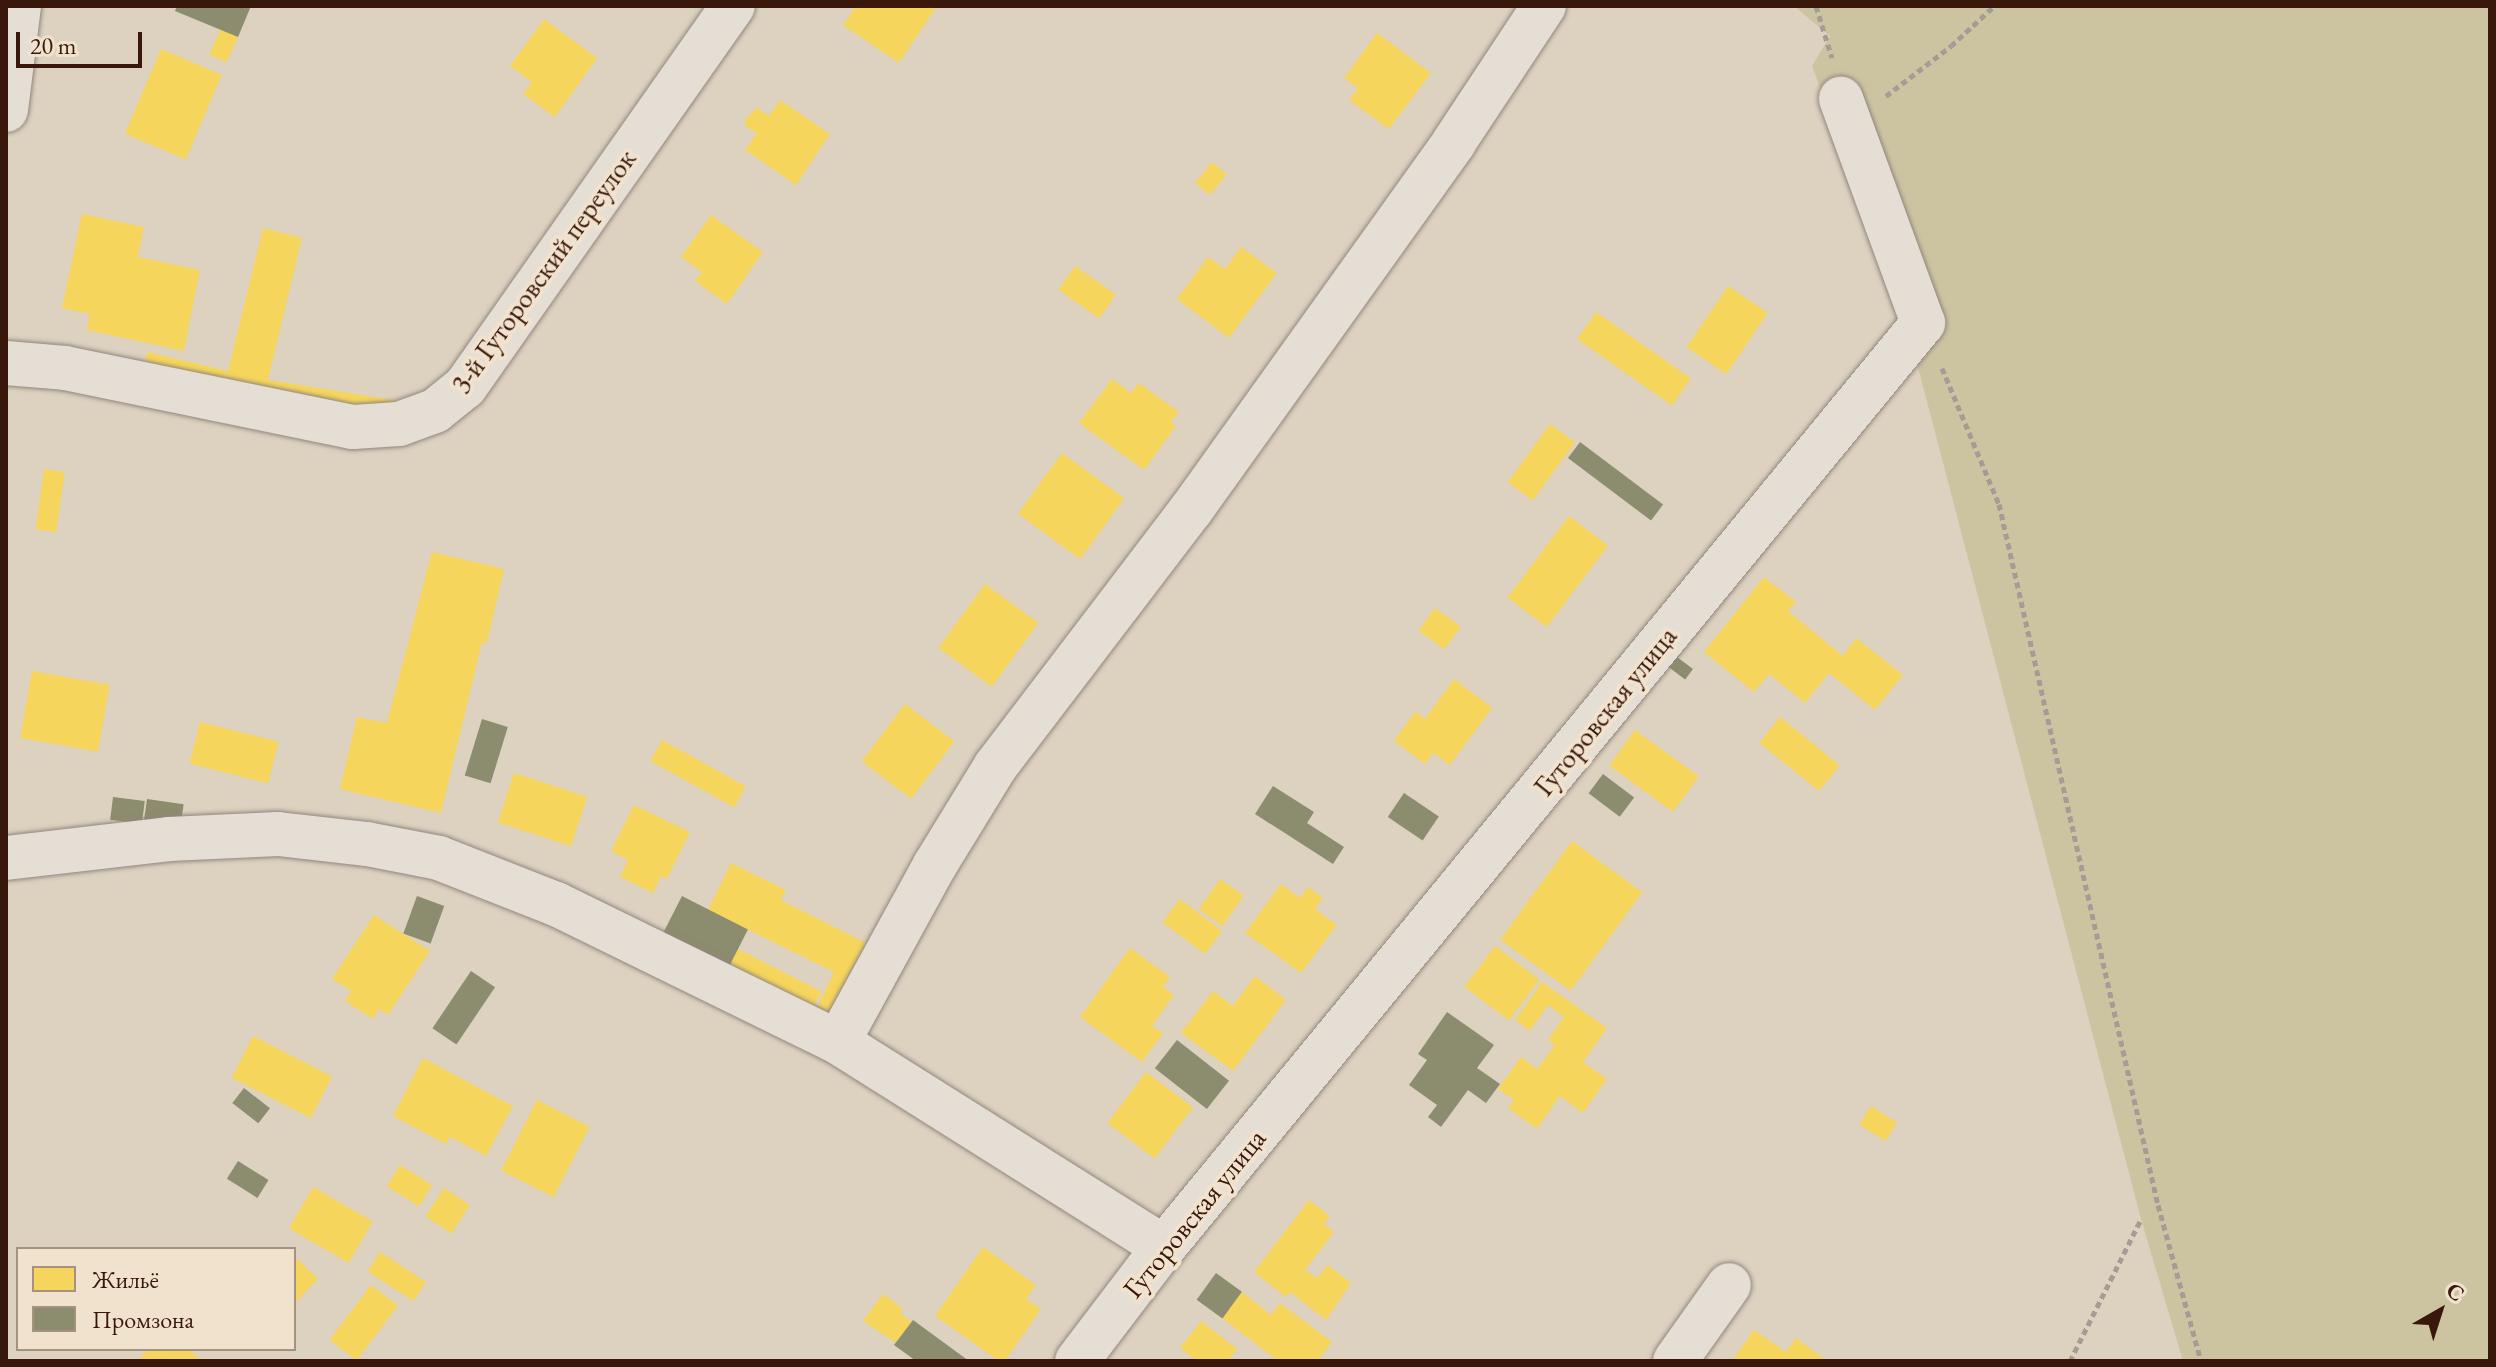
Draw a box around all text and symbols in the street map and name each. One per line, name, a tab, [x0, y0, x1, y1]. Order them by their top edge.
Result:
scale bar	[20, 16, 146, 66]
text: 20 m	[30, 30, 77, 61]
street label: 3-й Гуторовский переулок	[443, 143, 643, 399]
street label: Гуторовская улица	[1527, 620, 1683, 802]
street label: Гуторовская улица	[1116, 1122, 1272, 1304]
legend	[16, 1247, 296, 1351]
text: Жильё	[92, 1264, 159, 1295]
north arrow	[2400, 1271, 2480, 1351]
text: С	[2440, 1276, 2471, 1308]
text: Промзона	[92, 1304, 194, 1335]

